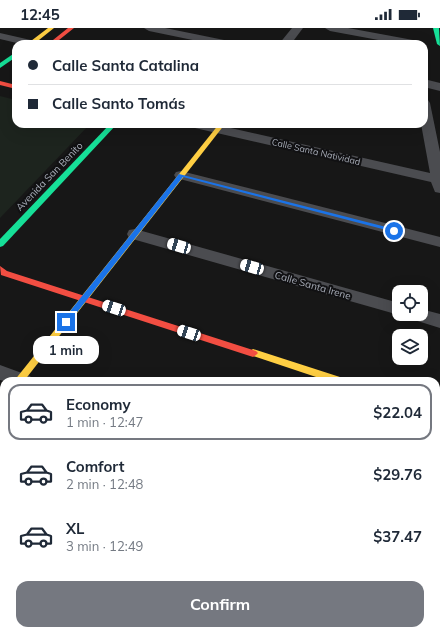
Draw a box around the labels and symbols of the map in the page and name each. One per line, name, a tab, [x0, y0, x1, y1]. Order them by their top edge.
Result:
street label: Calle Santa Natividad	[271, 136, 362, 167]
street label: Avenida San Benito	[13, 139, 86, 214]
route start	[385, 222, 403, 240]
car	[166, 237, 192, 255]
car	[239, 258, 265, 276]
street label: Calle Santa Irene	[273, 268, 352, 303]
car	[101, 299, 127, 317]
route end	[57, 313, 75, 331]
car	[176, 324, 202, 342]
callout: 1 min	[33, 336, 99, 364]

